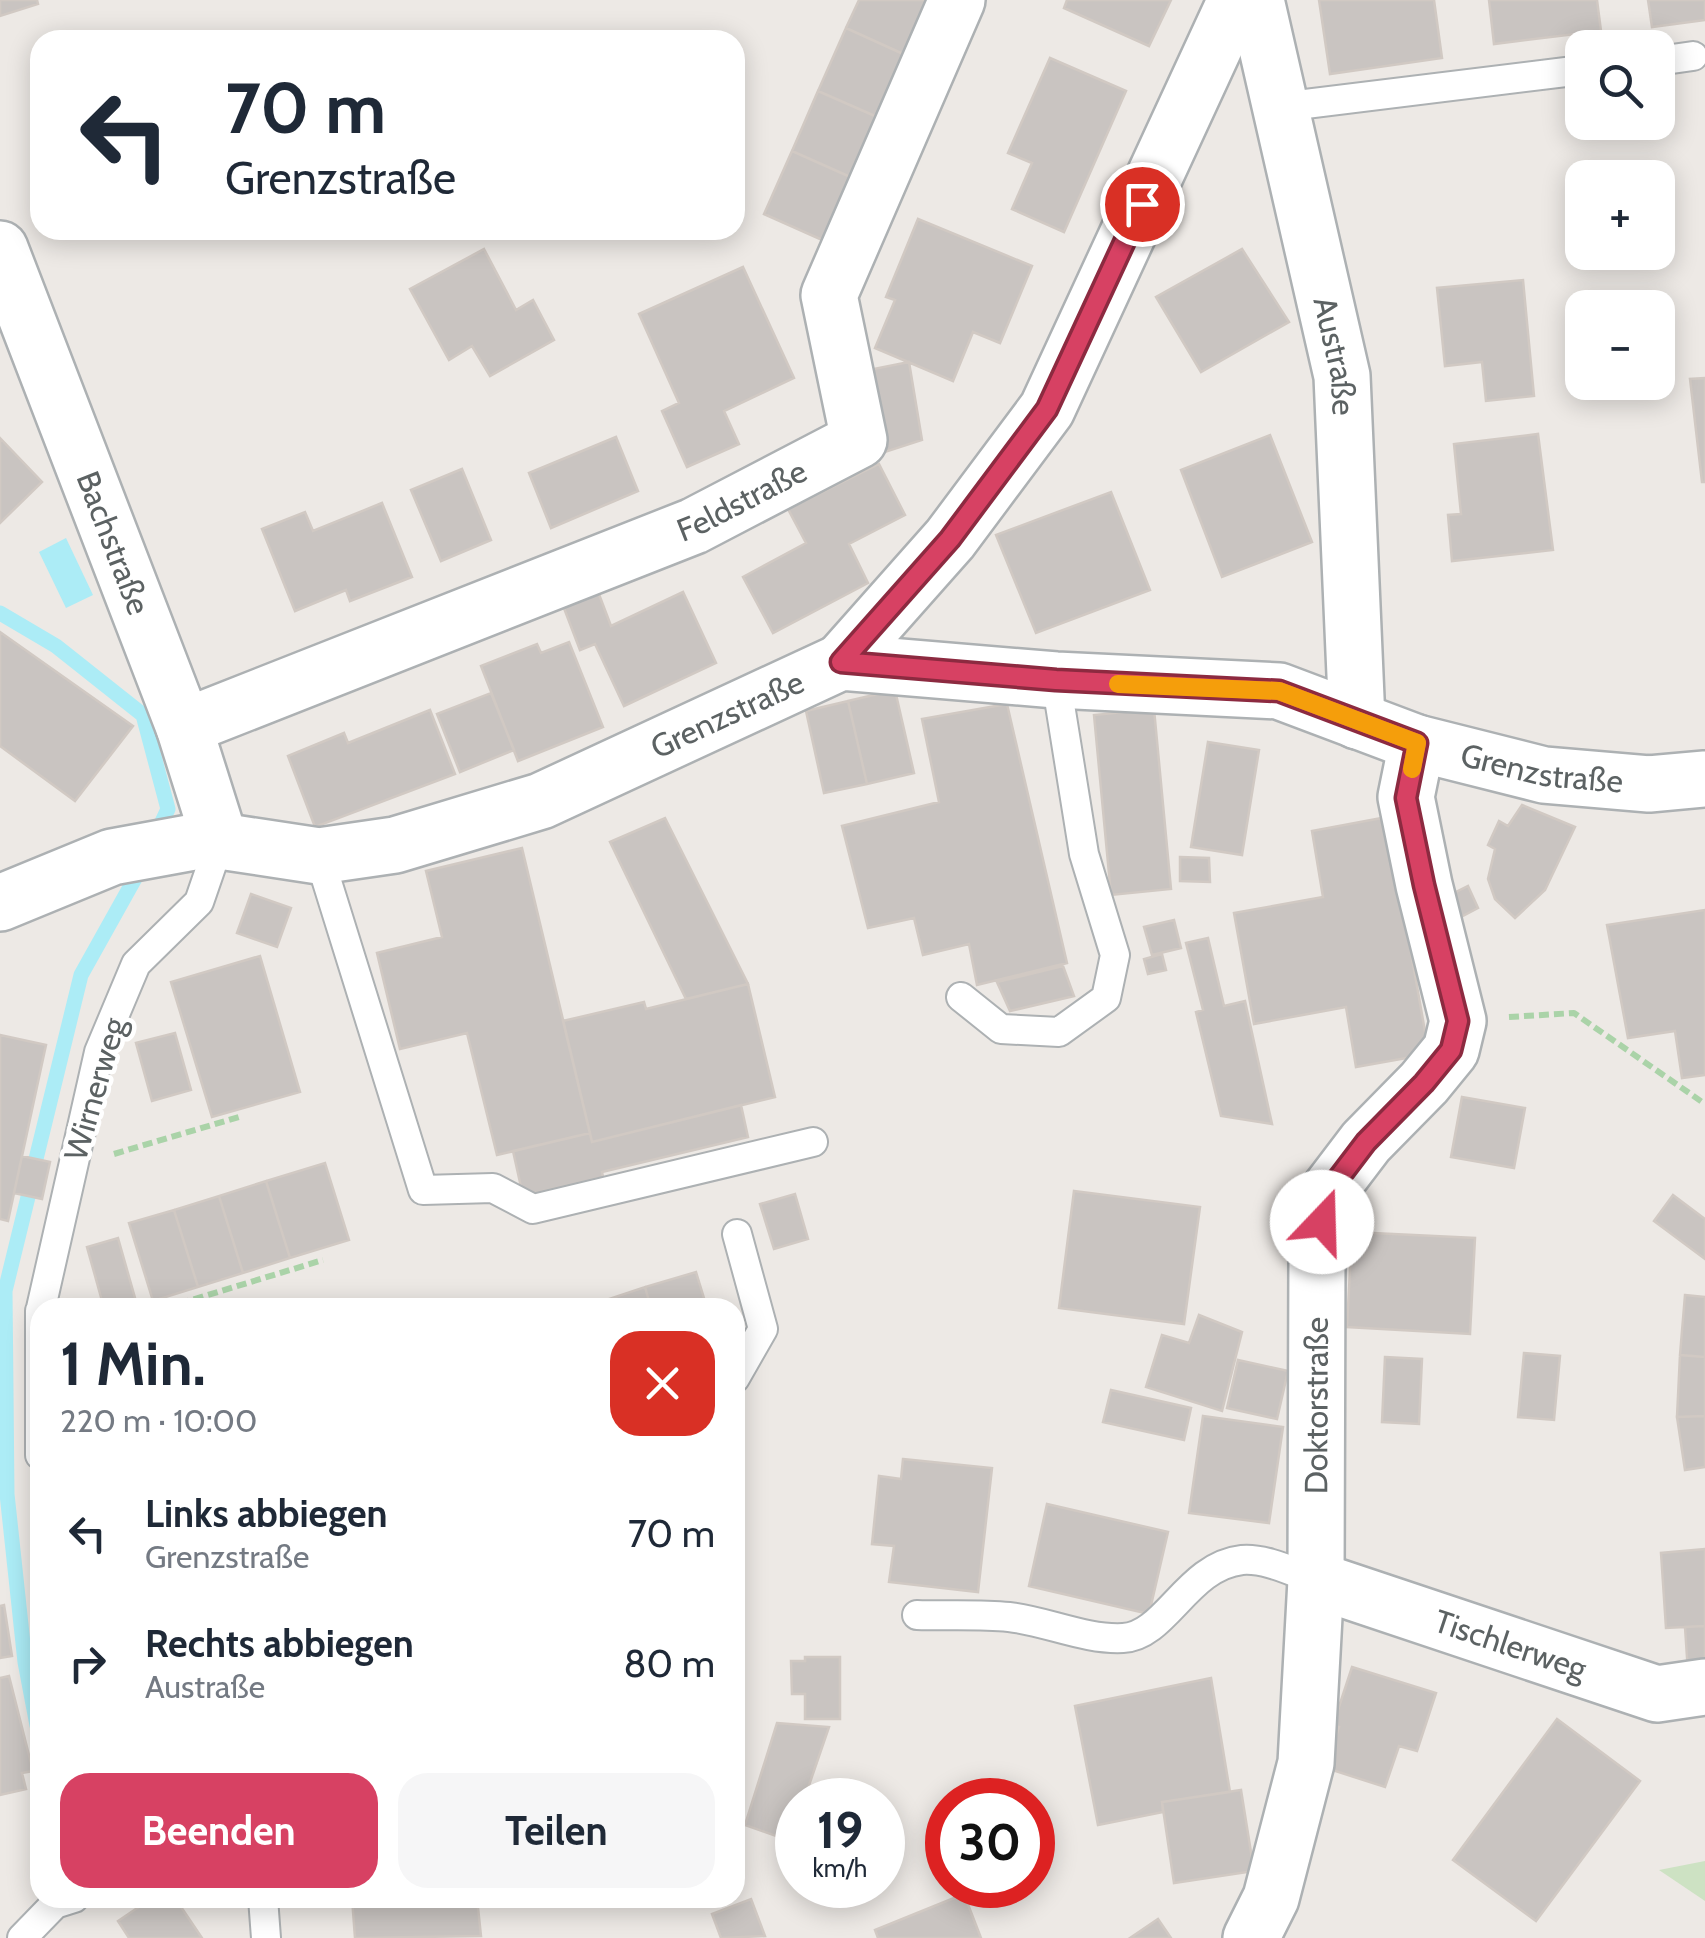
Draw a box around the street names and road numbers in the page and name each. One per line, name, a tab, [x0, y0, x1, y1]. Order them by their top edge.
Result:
street label: Austraße	[1305, 293, 1364, 416]
street label: Feldstraße	[671, 451, 813, 550]
street label: Bachstraße	[68, 466, 159, 620]
street label: Grenzstraße	[644, 662, 810, 767]
street label: Grenzstraße	[1457, 735, 1625, 801]
street label: Wirnerweg	[56, 1012, 134, 1165]
street label: Doktorstraße	[1296, 1317, 1336, 1494]
street label: Tischlerweg	[1429, 1601, 1593, 1688]

